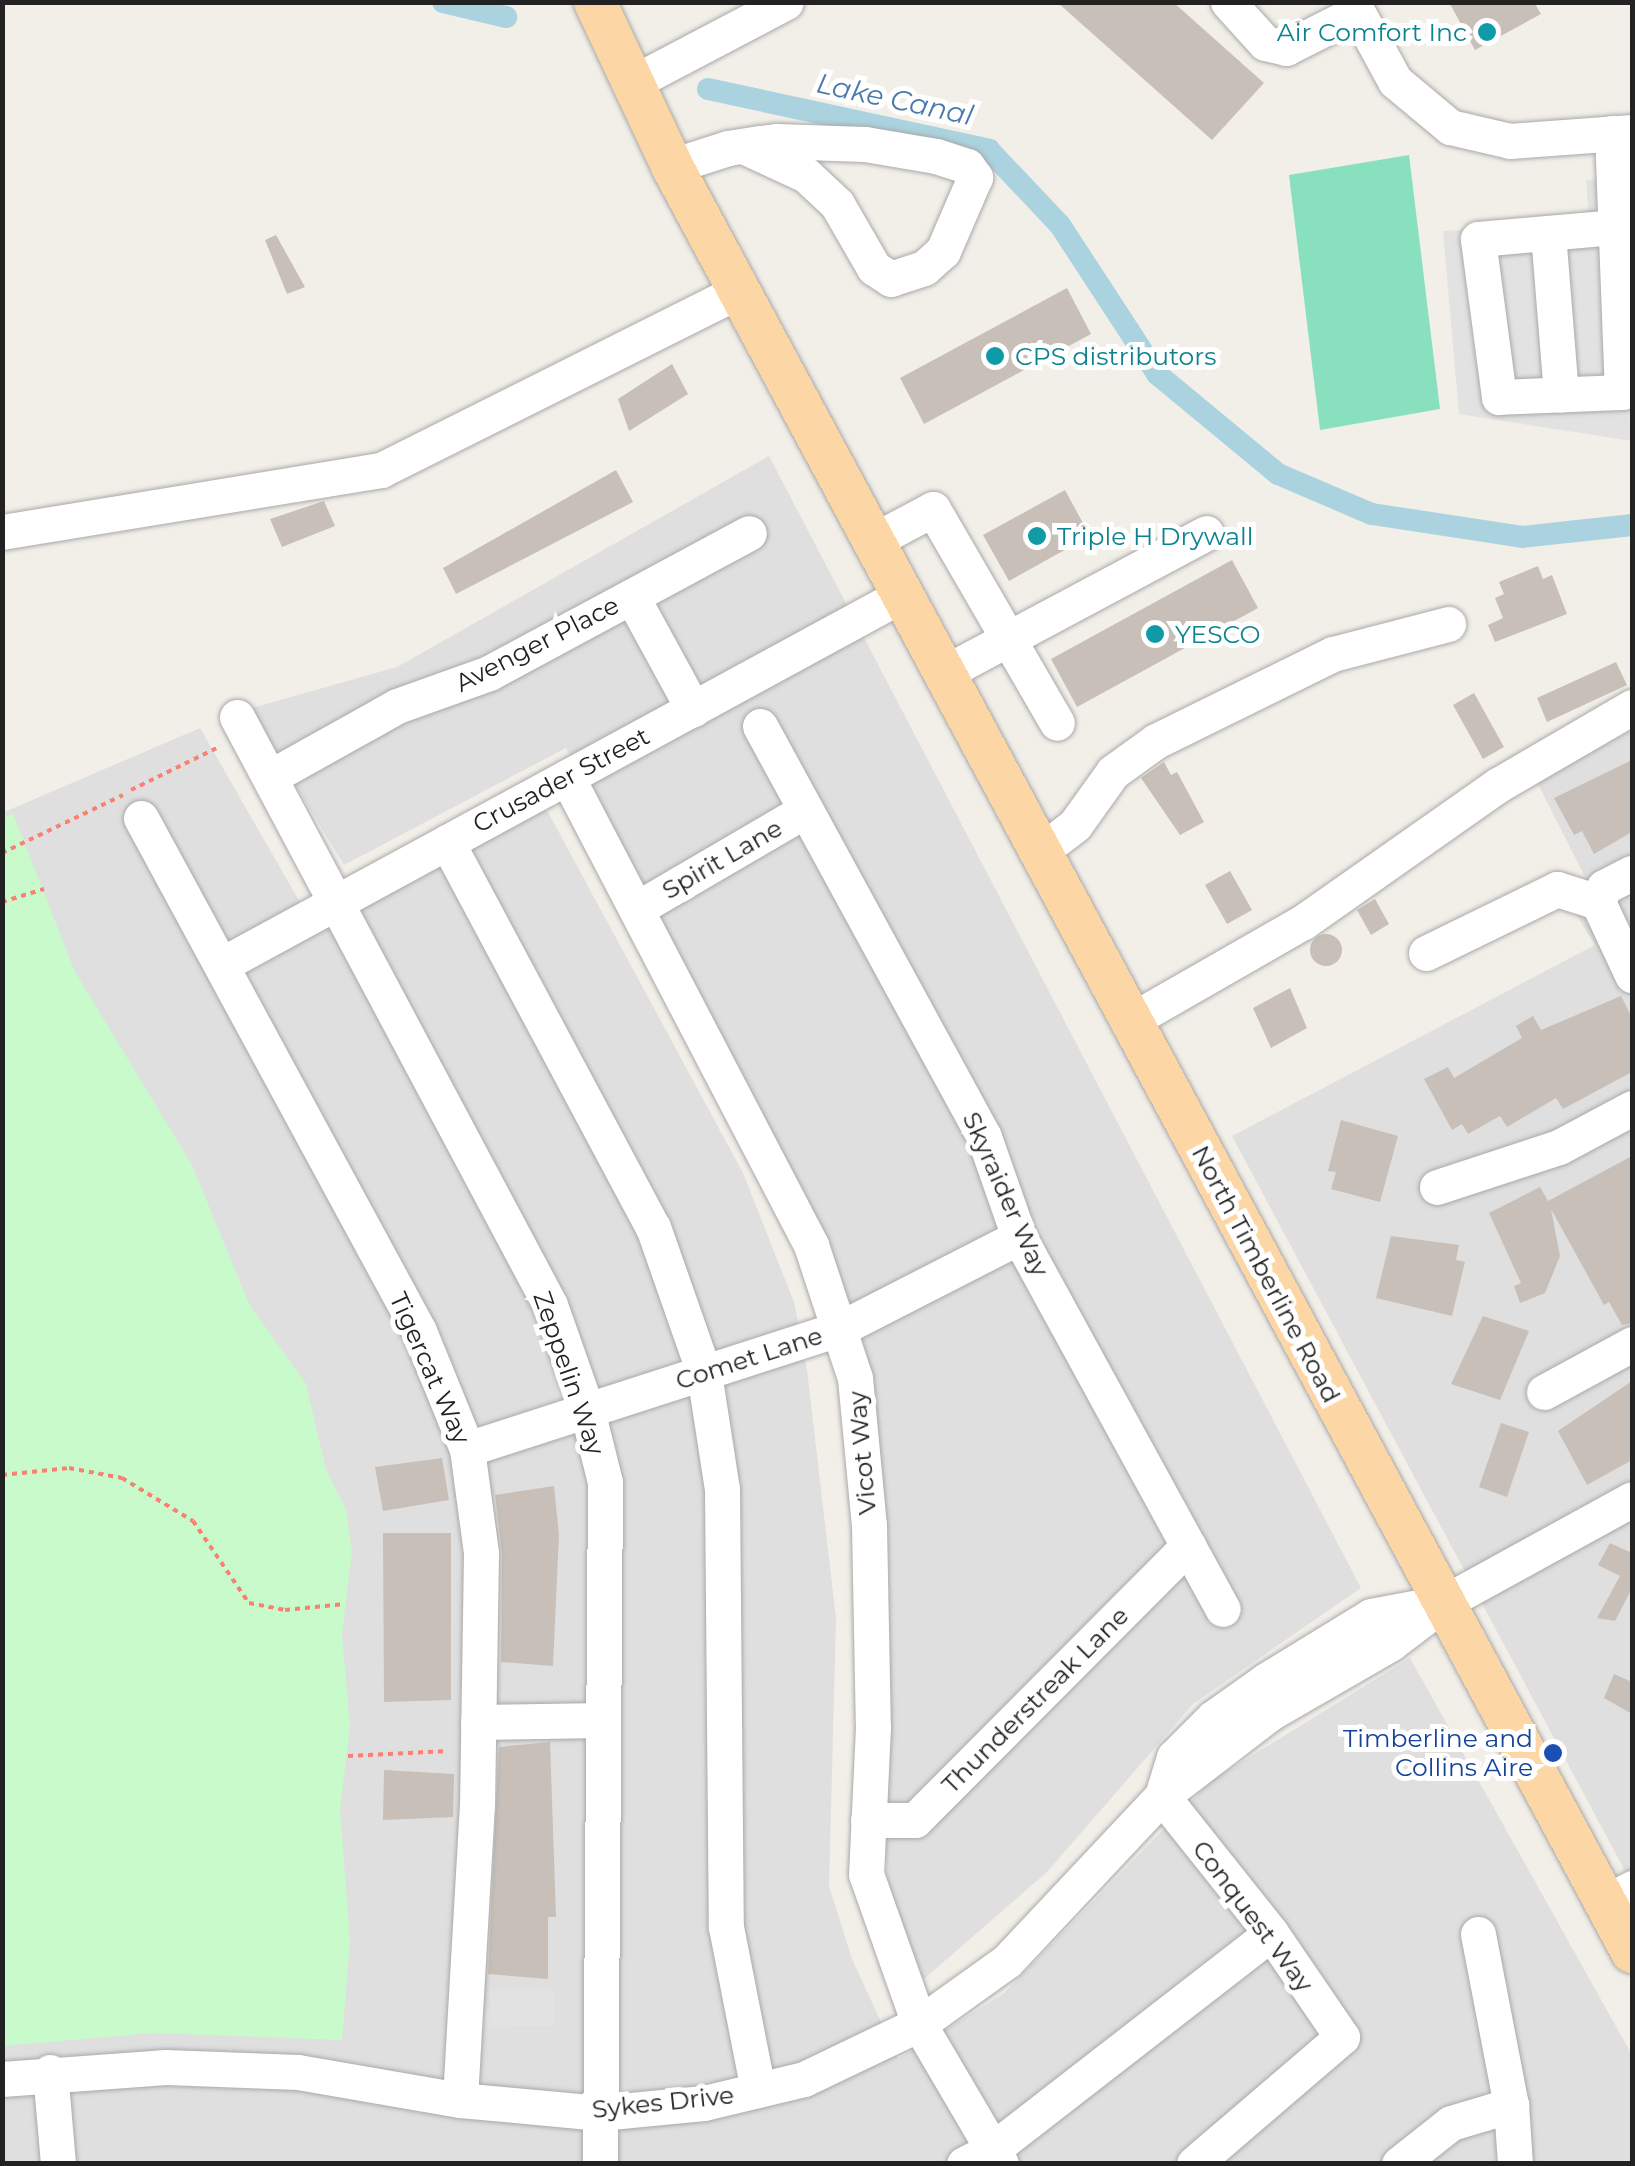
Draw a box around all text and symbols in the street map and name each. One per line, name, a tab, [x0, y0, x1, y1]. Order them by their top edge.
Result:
place label: Air Comfort Inc	[1277, 17, 1467, 47]
marker: Air Comfort Inc	[1476, 21, 1498, 43]
water label: Lake Canal	[814, 66, 976, 132]
place label: CPS distributors	[1015, 341, 1216, 371]
marker: CPS distributors	[984, 345, 1006, 367]
place label: Triple H Drywall	[1057, 521, 1253, 551]
marker: Triple H Drywall	[1026, 525, 1048, 547]
street label: Avenger Place	[450, 590, 624, 698]
place label: YESCO	[1175, 619, 1260, 649]
marker: YESCO	[1144, 623, 1166, 645]
street label: Crusader Street	[468, 721, 654, 839]
street label: Spirit Lane	[657, 813, 787, 905]
street label: Skyraider Way	[956, 1107, 1056, 1281]
street label: North Timberline Road	[1185, 1140, 1347, 1408]
street label: Zeppelin Way	[527, 1287, 611, 1459]
street label: Tigercat Way	[383, 1288, 477, 1448]
street label: Comet Lane	[672, 1320, 826, 1396]
street label: Vicot Way	[842, 1390, 882, 1516]
street label: Thunderstreak Lane	[935, 1600, 1135, 1800]
place label: Timberline and Collins Aire	[1343, 1724, 1533, 1783]
marker: Timberline and Collins Aire	[1542, 1742, 1564, 1764]
street label: Conquest Way	[1186, 1834, 1320, 1998]
street label: Sykes Drive	[590, 2080, 736, 2124]

